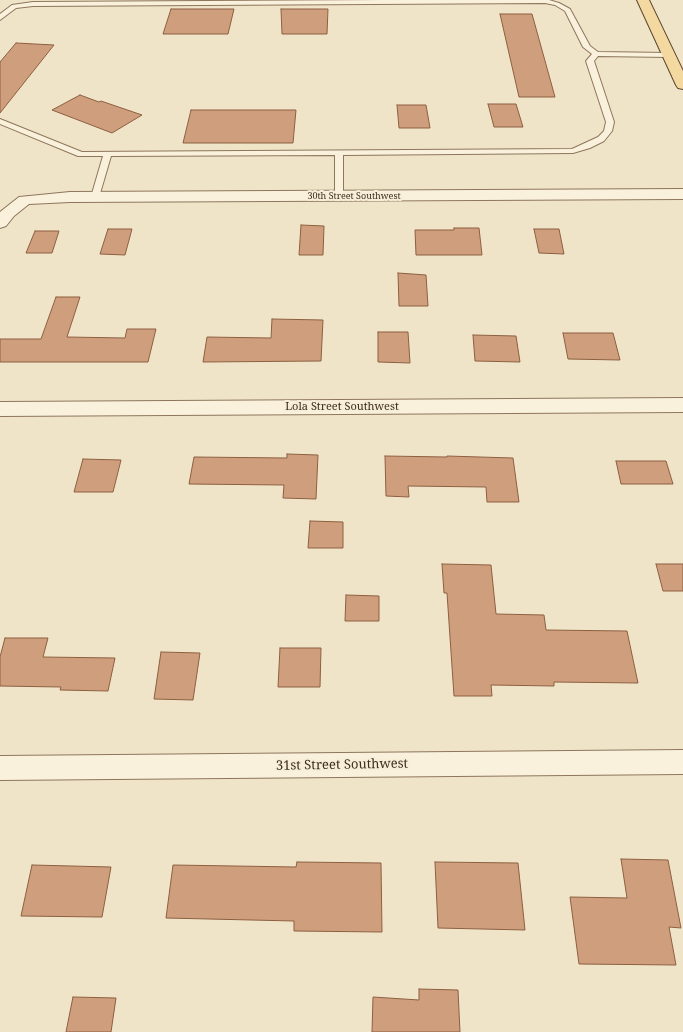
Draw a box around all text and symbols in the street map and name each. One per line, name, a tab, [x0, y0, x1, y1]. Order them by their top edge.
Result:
street label: 30th Street Southwest	[307, 191, 401, 201]
street label: Lola Street Southwest	[285, 400, 399, 414]
street label: 31st Street Southwest	[276, 756, 408, 774]

